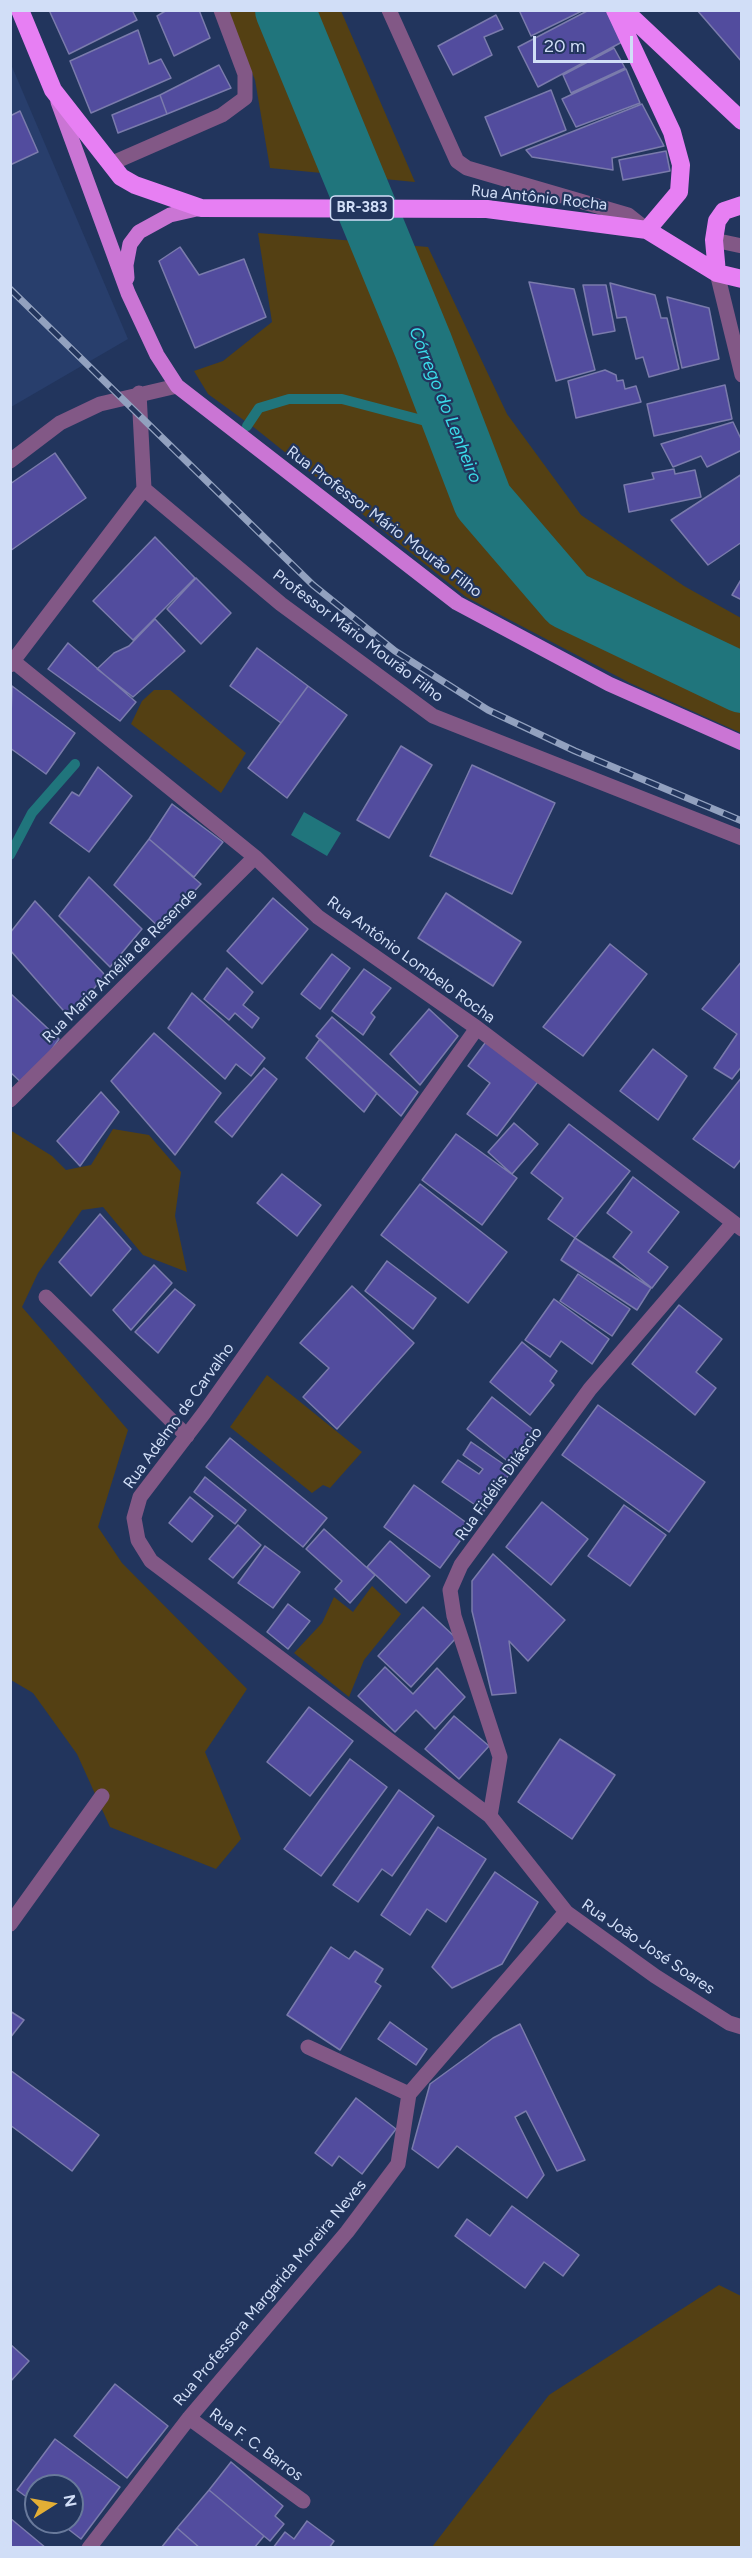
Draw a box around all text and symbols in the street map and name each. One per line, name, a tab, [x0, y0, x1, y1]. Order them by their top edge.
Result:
scale bar	[536, 24, 636, 62]
text: 20 m	[544, 35, 585, 57]
street label: Rua Antônio Rocha	[470, 181, 608, 215]
road number: BR-383	[330, 196, 394, 220]
water label: Córrego do Lenheiro	[404, 324, 486, 486]
street label: Rua Professor Mário Mourão Filho	[282, 442, 486, 602]
street label: Professor Mário Mourão Filho	[269, 566, 447, 706]
street label: Rua Maria Amélia de Resende	[39, 885, 201, 1047]
street label: Rua Antônio Lombelo Rocha	[323, 893, 499, 1027]
street label: Rua Adelmo de Carvalho	[120, 1339, 238, 1493]
street label: Rua Fidélis Diláscio	[451, 1423, 547, 1545]
street label: Rua João José Soares	[578, 1895, 718, 1999]
street label: Rua Professora Margarida Moreira Neves	[169, 2176, 371, 2410]
street label: Rua F. C. Barros	[205, 2405, 307, 2485]
north arrow	[24, 2474, 84, 2534]
text: N	[60, 2493, 81, 2509]

